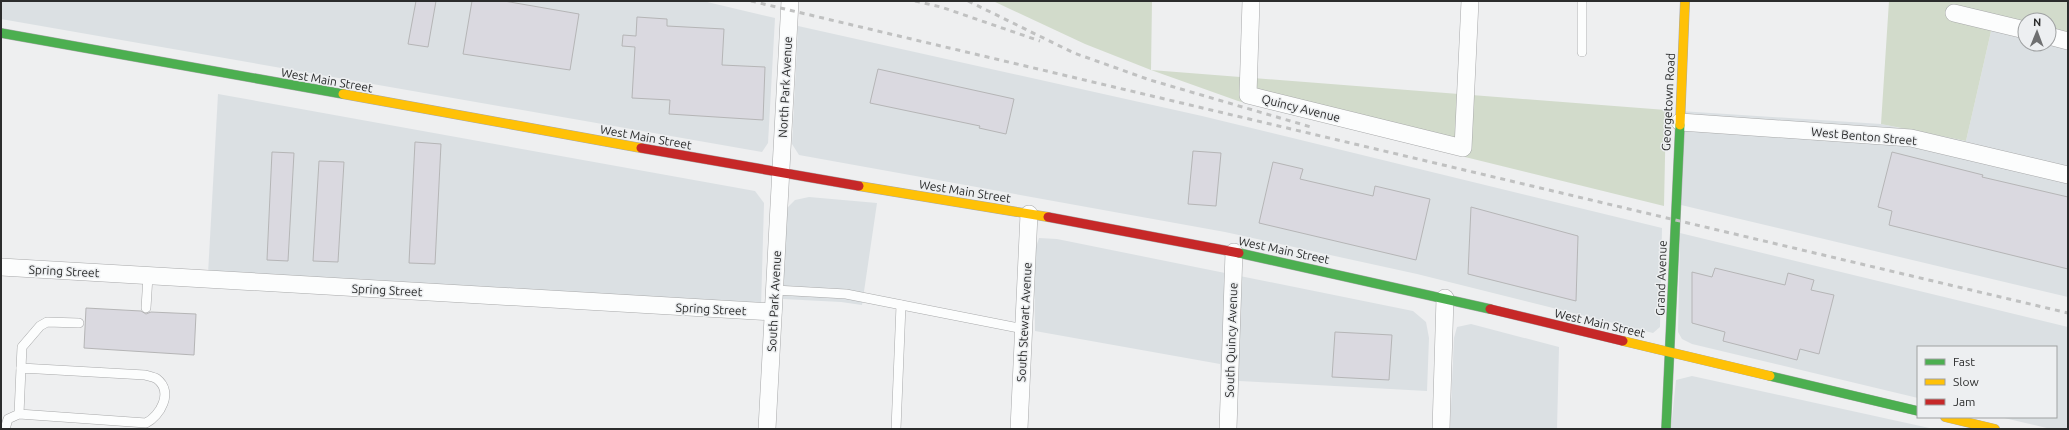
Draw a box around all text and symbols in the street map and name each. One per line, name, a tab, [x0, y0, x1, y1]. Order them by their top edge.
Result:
north arrow	[2017, 12, 2057, 52]
text: N	[2033, 16, 2041, 28]
street label: North Park Avenue	[776, 36, 794, 138]
street label: Georgetown Road	[1659, 53, 1677, 151]
street label: West Main Street	[280, 66, 374, 95]
street label: Quincy Avenue	[1260, 92, 1342, 124]
street label: West Main Street	[599, 123, 693, 152]
street label: West Benton Street	[1811, 125, 1918, 147]
street label: West Main Street	[918, 177, 1012, 205]
street label: West Main Street	[1237, 234, 1331, 266]
street label: Grand Avenue	[1653, 240, 1669, 316]
street label: South Park Avenue	[765, 250, 783, 352]
street label: South Stewart Avenue	[1014, 262, 1034, 382]
street label: Spring Street	[28, 263, 100, 279]
street label: Spring Street	[351, 282, 423, 298]
street label: South Quincy Avenue	[1222, 282, 1240, 398]
street label: Spring Street	[675, 301, 747, 317]
street label: West Main Street	[1553, 306, 1647, 340]
legend	[1917, 346, 2057, 418]
text: Fast	[1953, 355, 1975, 368]
text: Slow	[1953, 375, 1979, 388]
text: Jam	[1953, 395, 1975, 408]

